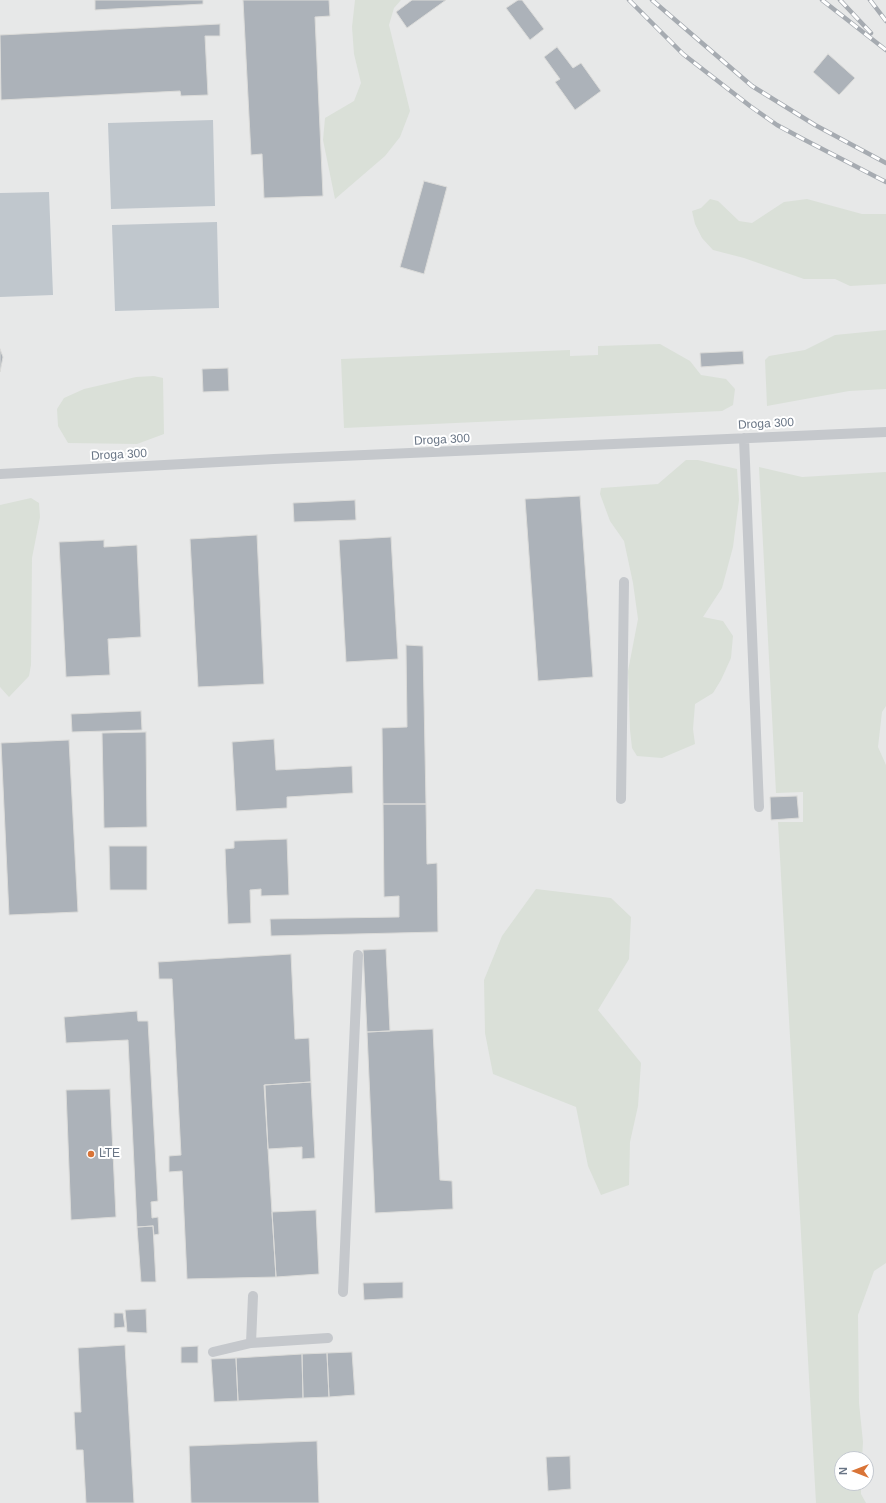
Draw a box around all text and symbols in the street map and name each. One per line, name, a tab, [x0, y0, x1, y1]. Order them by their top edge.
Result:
street label: Droga 300	[738, 415, 794, 433]
street label: Droga 300	[414, 431, 470, 449]
street label: Droga 300	[91, 446, 147, 464]
place label: LTE	[99, 1147, 120, 1161]
marker: LTE	[86, 1149, 96, 1159]
north arrow	[834, 1451, 874, 1491]
text: N	[837, 1467, 849, 1475]

